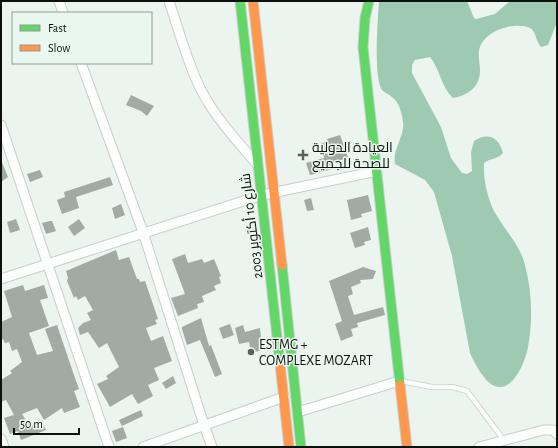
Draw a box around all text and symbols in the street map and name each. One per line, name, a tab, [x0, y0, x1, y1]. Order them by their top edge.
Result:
legend	[12, 12, 152, 64]
text: Fast	[48, 22, 67, 34]
text: Slow	[48, 42, 70, 54]
place label: العيادة الدولية للصحة للجميع	[312, 141, 393, 172]
marker: العيادة الدولية للصحة للجميع	[297, 149, 309, 161]
street label: شارع 10 أكتوبر 2003	[236, 172, 266, 280]
place label: ESTMG + COMPLEXE MOZART	[259, 338, 373, 368]
marker: ESTMG + COMPLEXE MOZART	[246, 347, 256, 357]
scale bar	[14, 410, 79, 436]
text: 50 m	[20, 418, 43, 430]

